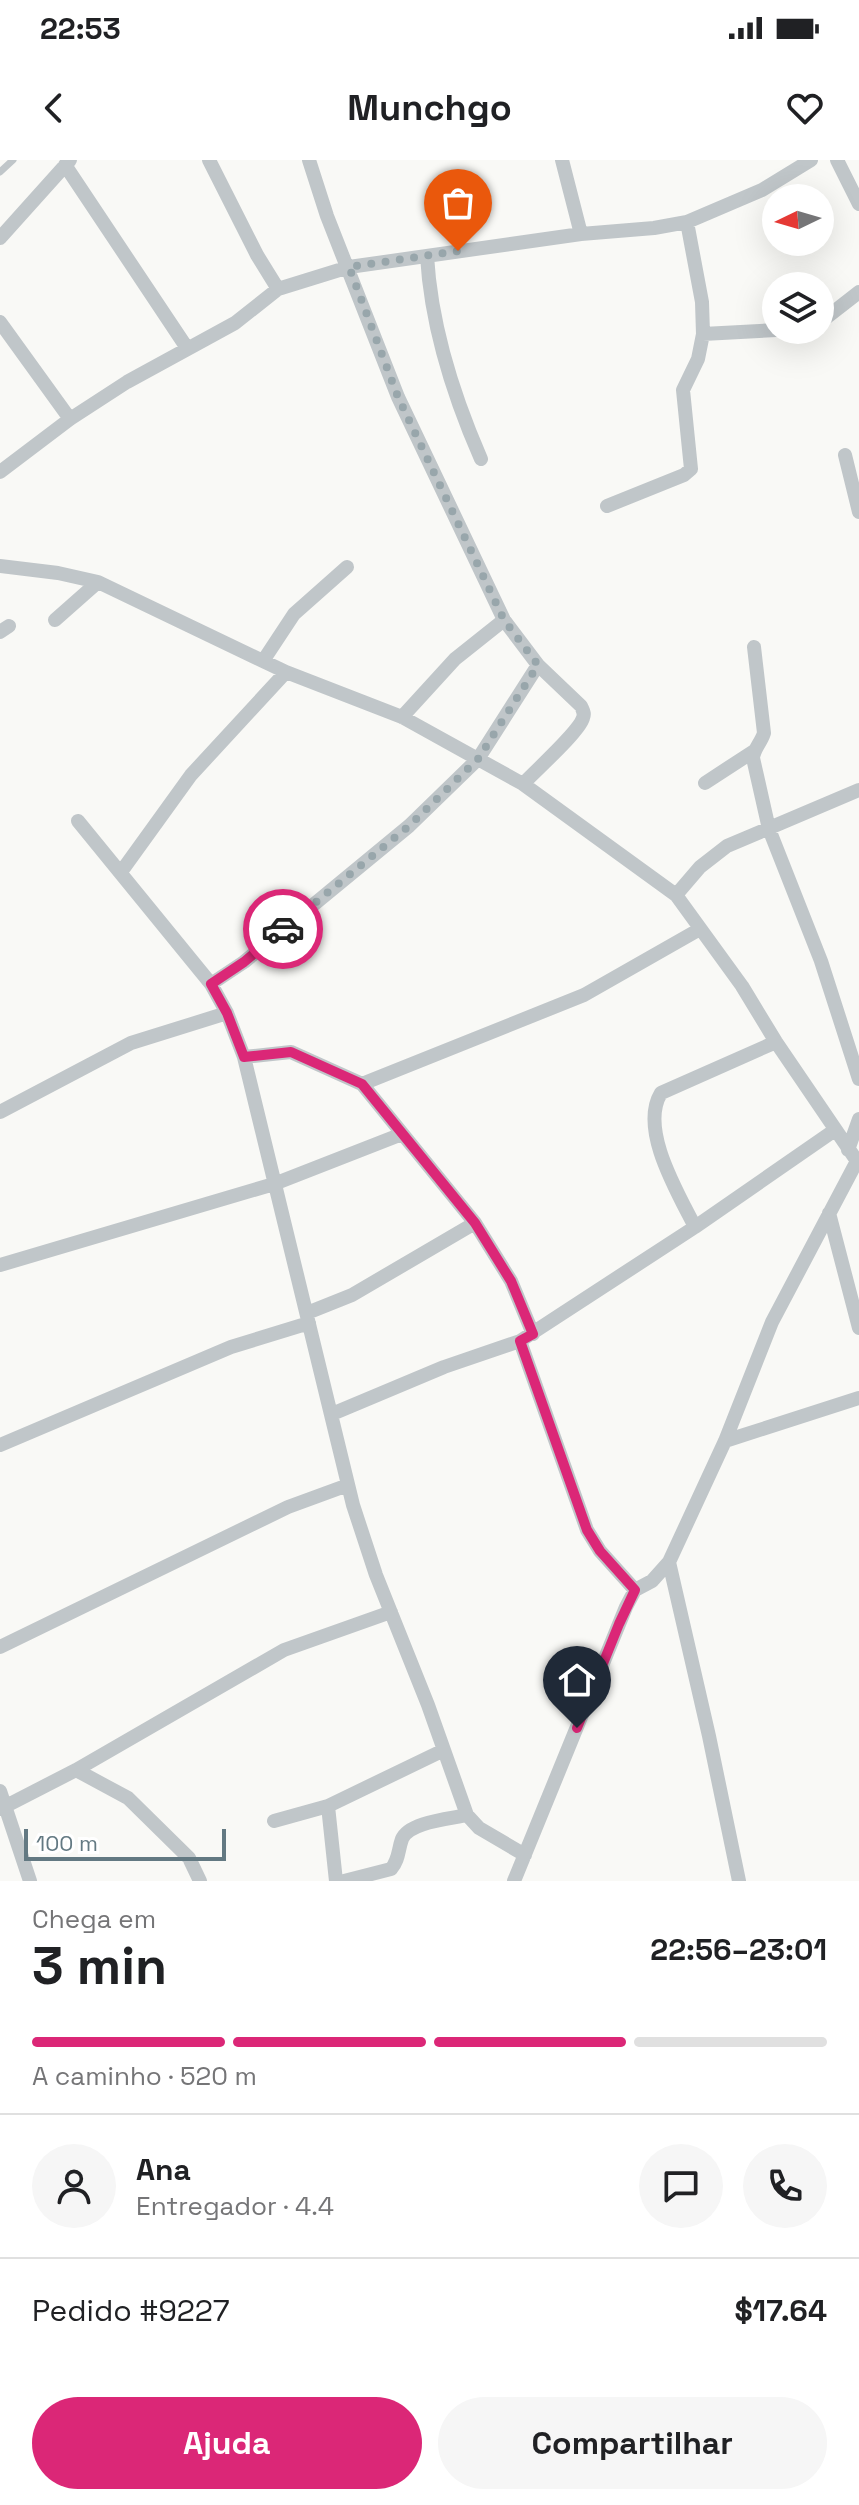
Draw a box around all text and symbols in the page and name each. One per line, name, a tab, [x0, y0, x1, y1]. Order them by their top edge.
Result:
text: 22:53	[40, 9, 121, 48]
text: Munchgo	[347, 85, 512, 131]
icon: back	[32, 86, 76, 130]
icon: heart	[783, 86, 827, 130]
pin	[424, 169, 492, 251]
icon: bag	[436, 181, 480, 225]
north arrow	[762, 184, 834, 256]
map controls	[762, 184, 834, 344]
button: layers	[762, 272, 834, 344]
courier	[243, 889, 323, 969]
icon: car	[261, 907, 305, 951]
pin	[543, 1646, 611, 1728]
icon: home	[555, 1658, 599, 1702]
scale bar	[24, 1825, 226, 1861]
text: 100 m	[36, 1829, 98, 1857]
text: Chega em	[32, 1902, 156, 1936]
text: 22:56–23:01	[650, 1930, 827, 1969]
text: 3 min	[32, 1933, 167, 1999]
text: A caminho · 520 m	[32, 2059, 257, 2093]
button: person	[32, 2144, 116, 2228]
button: chat	[639, 2144, 723, 2228]
button: phone	[743, 2144, 827, 2228]
text: Ana	[136, 2150, 191, 2189]
text: Entregador · 4.4	[136, 2189, 334, 2223]
text: Pedido #9227	[32, 2291, 230, 2330]
text: $17.64	[734, 2291, 827, 2330]
button: Ajuda	[32, 2397, 422, 2489]
button: Compartilhar	[438, 2397, 827, 2489]

